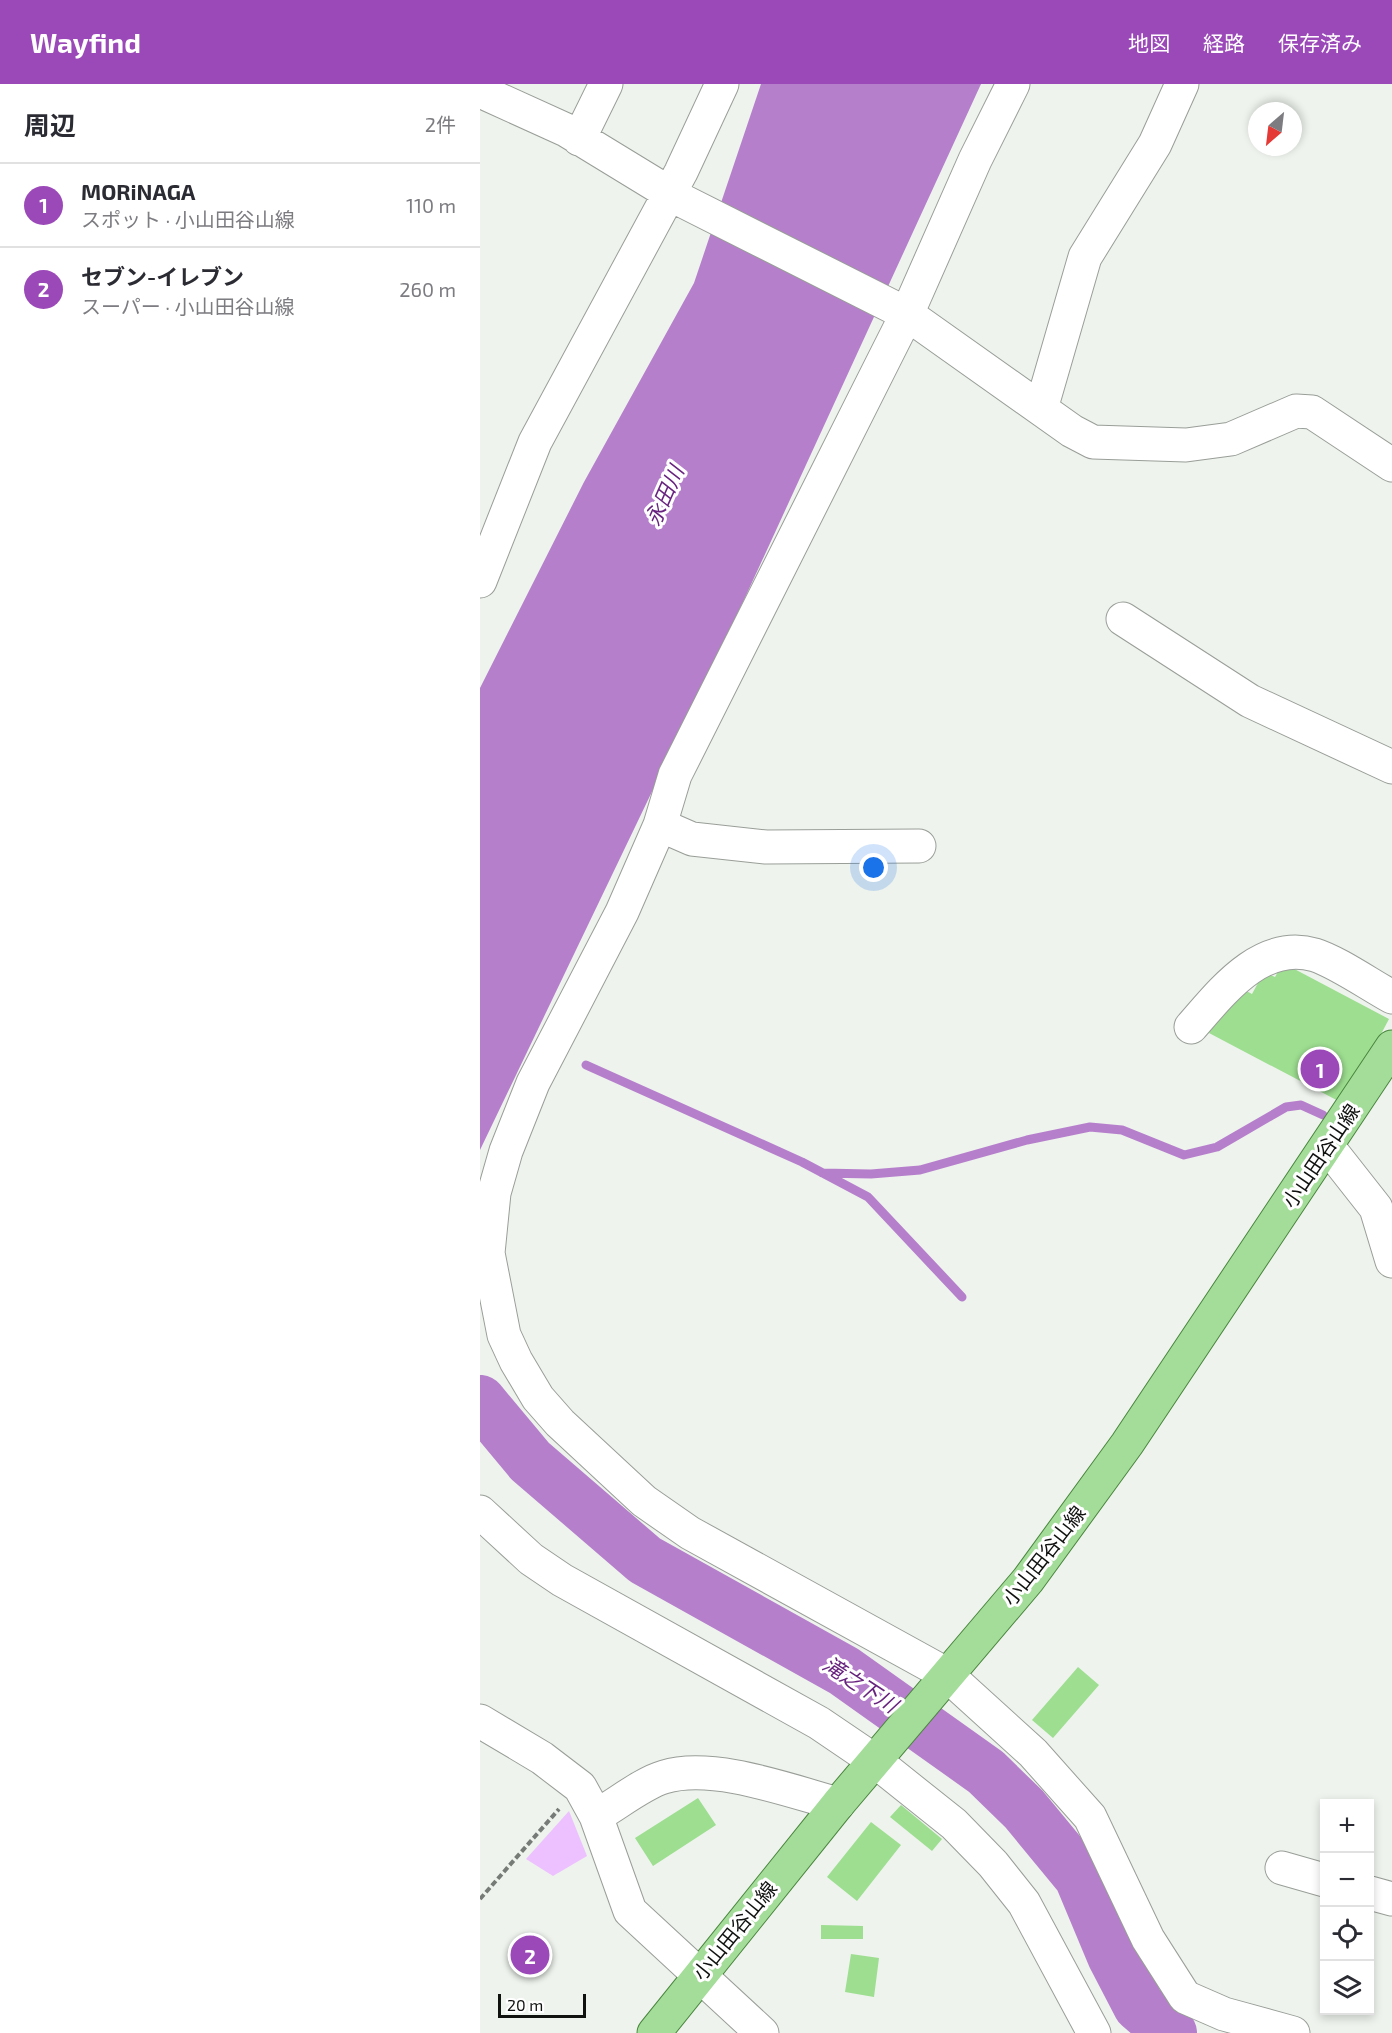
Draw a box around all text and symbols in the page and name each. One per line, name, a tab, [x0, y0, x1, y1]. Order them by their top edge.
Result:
text: Wayfind	[30, 25, 141, 59]
text: 地図	[1128, 30, 1170, 55]
text: 経路	[1203, 30, 1245, 55]
text: 保存済み	[1278, 30, 1362, 55]
north arrow	[1248, 102, 1302, 156]
text: 周辺	[24, 109, 76, 140]
text: 2件	[425, 112, 456, 136]
text: MORiNAGA	[81, 178, 195, 204]
text: 1	[39, 193, 48, 217]
text: 110 m	[406, 193, 456, 217]
text: スポット · 小山田谷山線	[81, 207, 295, 231]
text: セブン-イレブン	[81, 263, 244, 289]
text: 2	[38, 277, 49, 301]
text: 260 m	[399, 277, 456, 301]
text: スーパー · 小山田谷山線	[81, 294, 294, 318]
water label: 永田川	[639, 460, 689, 529]
your location	[859, 853, 888, 882]
pin: 1	[1300, 1046, 1340, 1092]
street label: 小山田谷山線	[1277, 1099, 1364, 1212]
street label: 小山田谷山線	[997, 1501, 1090, 1610]
water label: 滝之下川	[819, 1650, 905, 1718]
map controls	[1320, 1799, 1374, 2015]
button: +	[1320, 1799, 1374, 1853]
button: −	[1320, 1853, 1374, 1907]
street label: 小山田谷山線	[687, 1876, 781, 1985]
button: locate	[1320, 1907, 1374, 1961]
pin: 2	[511, 1932, 550, 1978]
button: layers	[1320, 1961, 1374, 2015]
scale bar	[498, 1991, 586, 2018]
text: 20 m	[507, 1995, 543, 2014]

